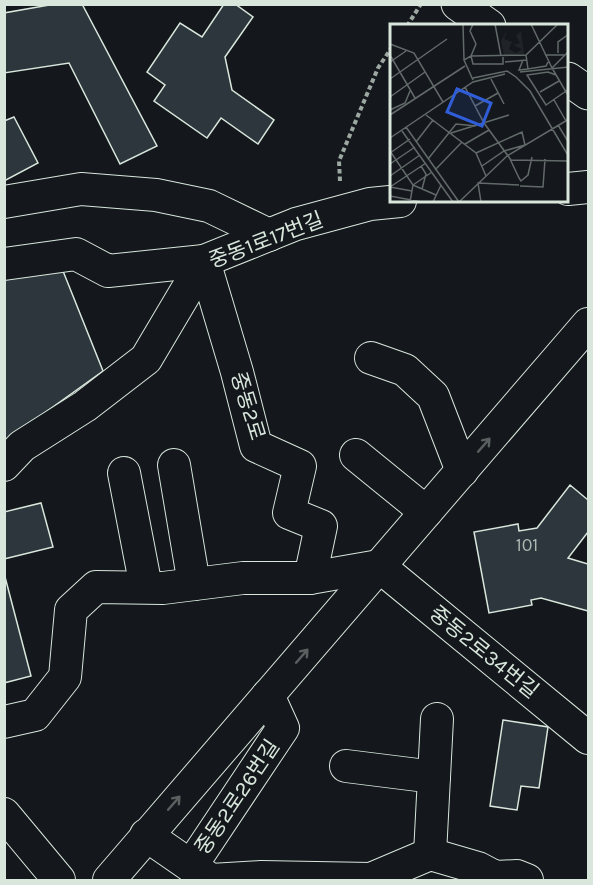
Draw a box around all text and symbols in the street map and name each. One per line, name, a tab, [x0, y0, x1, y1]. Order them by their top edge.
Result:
inset map	[390, 24, 569, 202]
street label: 중동1로17번길	[206, 207, 326, 273]
street label: 중동2로	[226, 369, 270, 443]
one-way arrow	[477, 438, 491, 453]
house number: 101	[516, 534, 538, 556]
street label: 중동2로34번길	[425, 601, 543, 703]
one-way arrow	[295, 648, 308, 664]
street label: 중동2로26번길	[190, 735, 284, 859]
one-way arrow	[167, 796, 181, 811]

